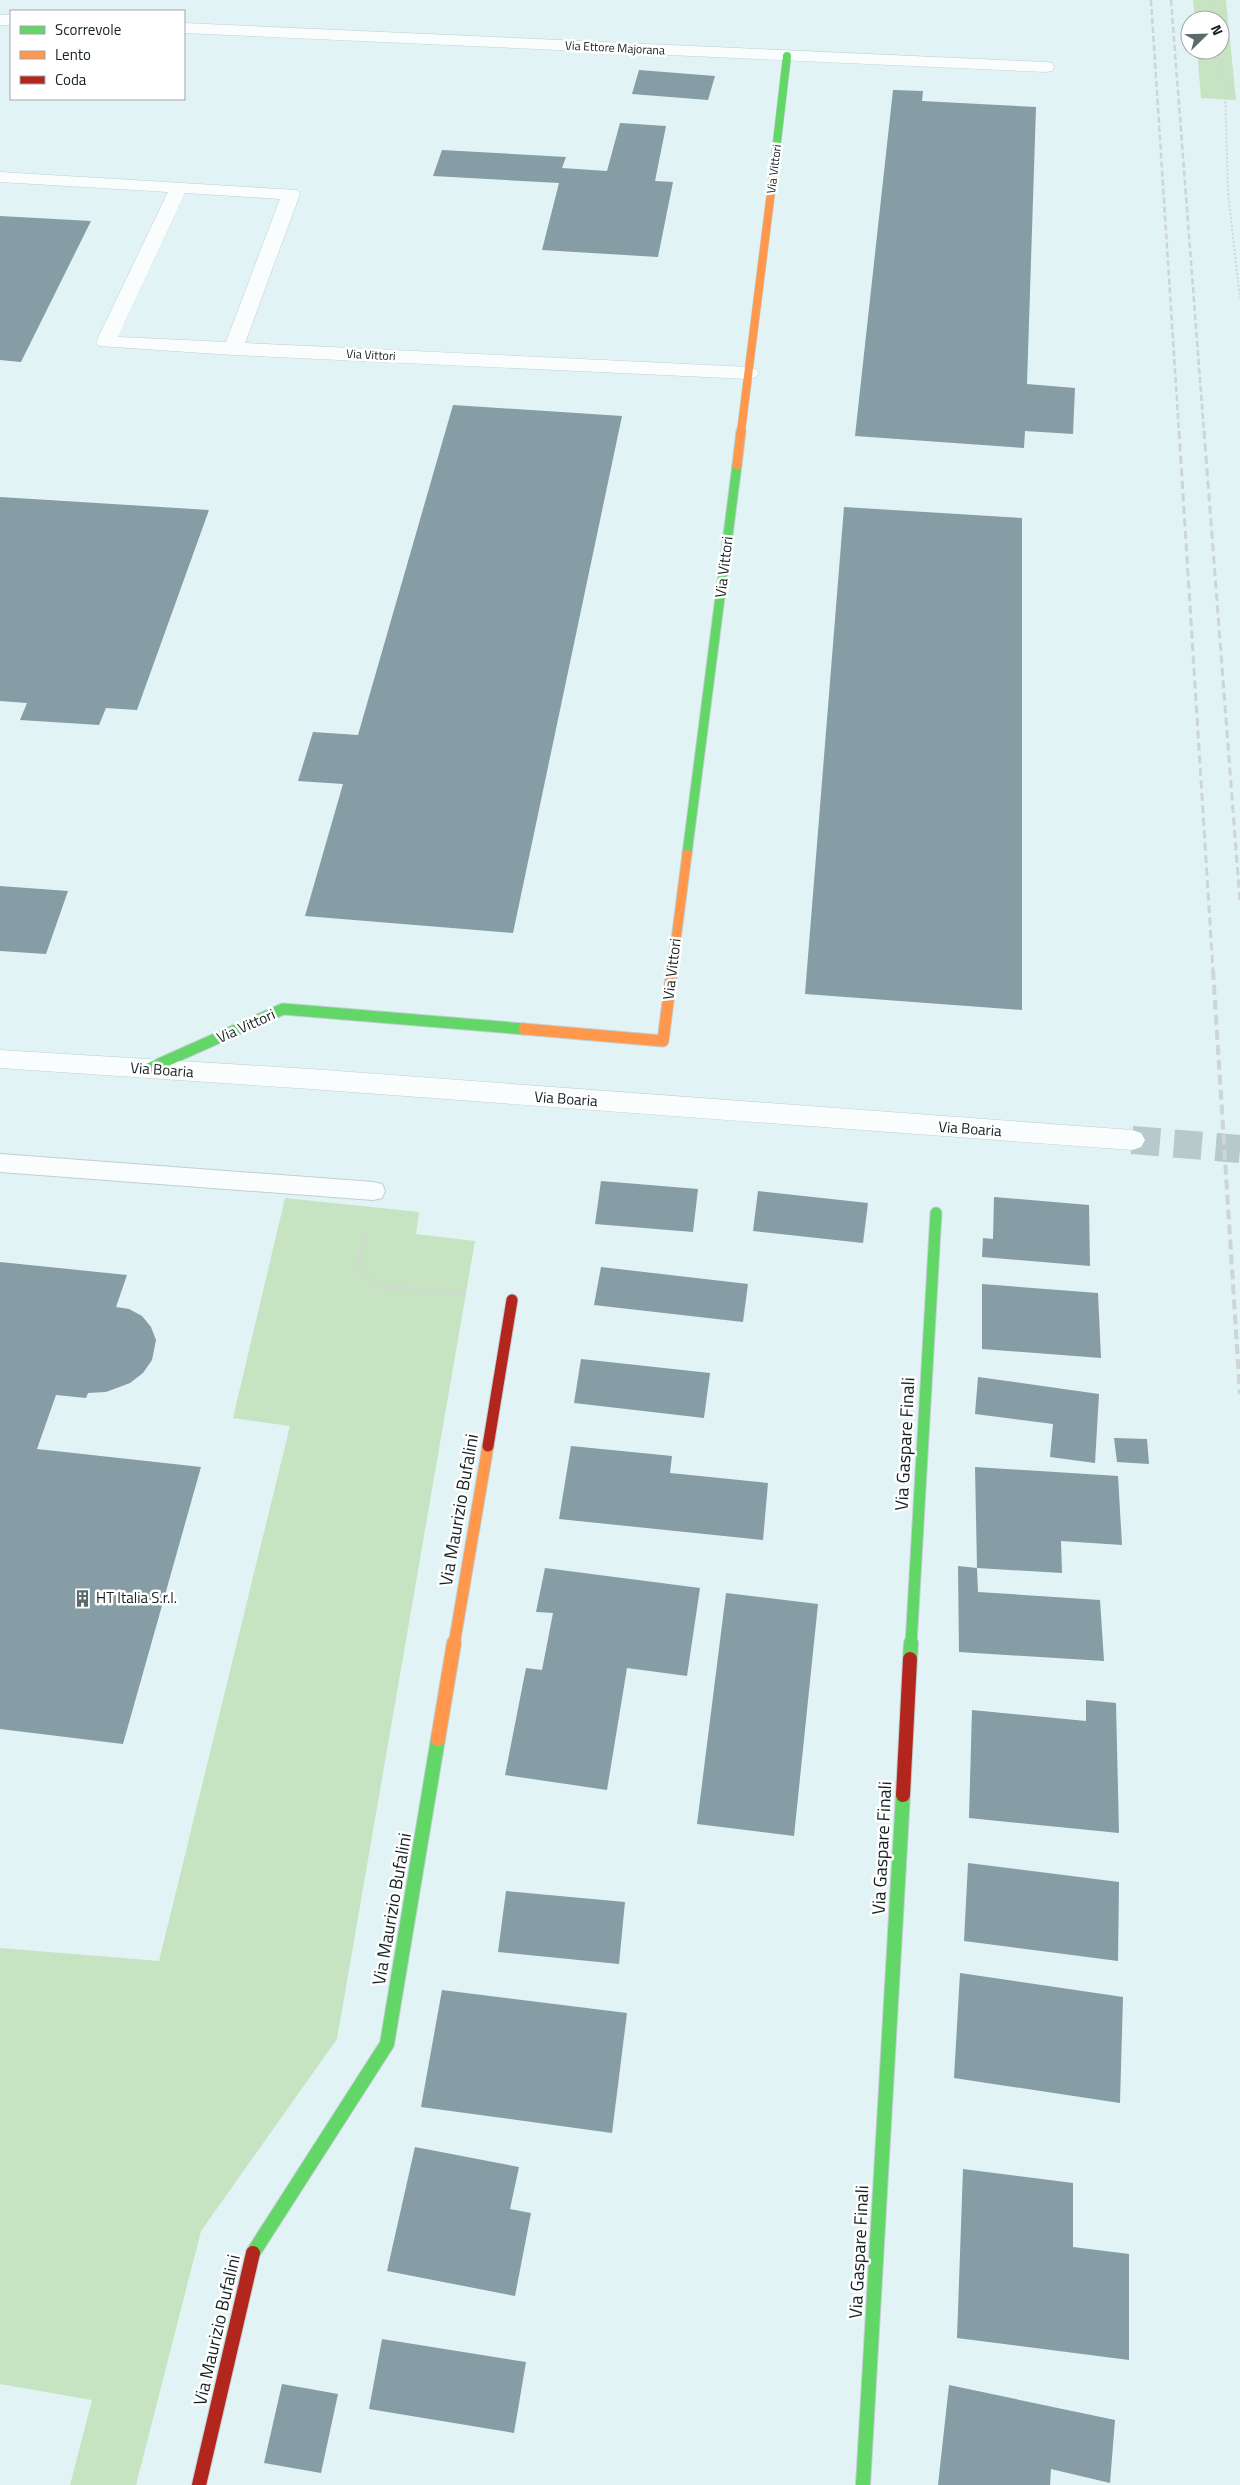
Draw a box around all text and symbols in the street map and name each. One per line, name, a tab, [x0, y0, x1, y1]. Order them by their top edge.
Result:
legend	[10, 10, 185, 100]
north arrow	[1180, 10, 1230, 60]
text: Scorrevole	[55, 18, 121, 41]
text: N	[1206, 21, 1229, 38]
street label: Via Ettore Majorana	[565, 35, 665, 60]
text: Lento	[55, 43, 91, 66]
text: Coda	[55, 68, 87, 91]
street label: Via Vittori	[761, 143, 786, 195]
street label: Via Vittori	[346, 344, 396, 365]
street label: Via Vittori	[708, 535, 739, 599]
street label: Via Vittori	[656, 937, 687, 1001]
street label: Via Vittori	[213, 1002, 279, 1049]
street label: Via Boaria	[130, 1056, 195, 1083]
street label: Via Boaria	[534, 1085, 599, 1112]
street label: Via Boaria	[938, 1115, 1003, 1142]
street label: Via Gaspare Finali	[888, 1377, 921, 1511]
street label: Via Maurizio Bufalini	[432, 1432, 485, 1588]
place label: HT Italia S.r.l.	[96, 1586, 177, 1609]
building icon: HT Italia S.r.l.	[72, 1588, 92, 1608]
street label: Via Gaspare Finali	[865, 1781, 898, 1915]
street label: Via Maurizio Bufalini	[365, 1831, 418, 1987]
street label: Via Gaspare Finali	[842, 2185, 875, 2319]
street label: Via Maurizio Bufalini	[186, 2252, 247, 2408]

